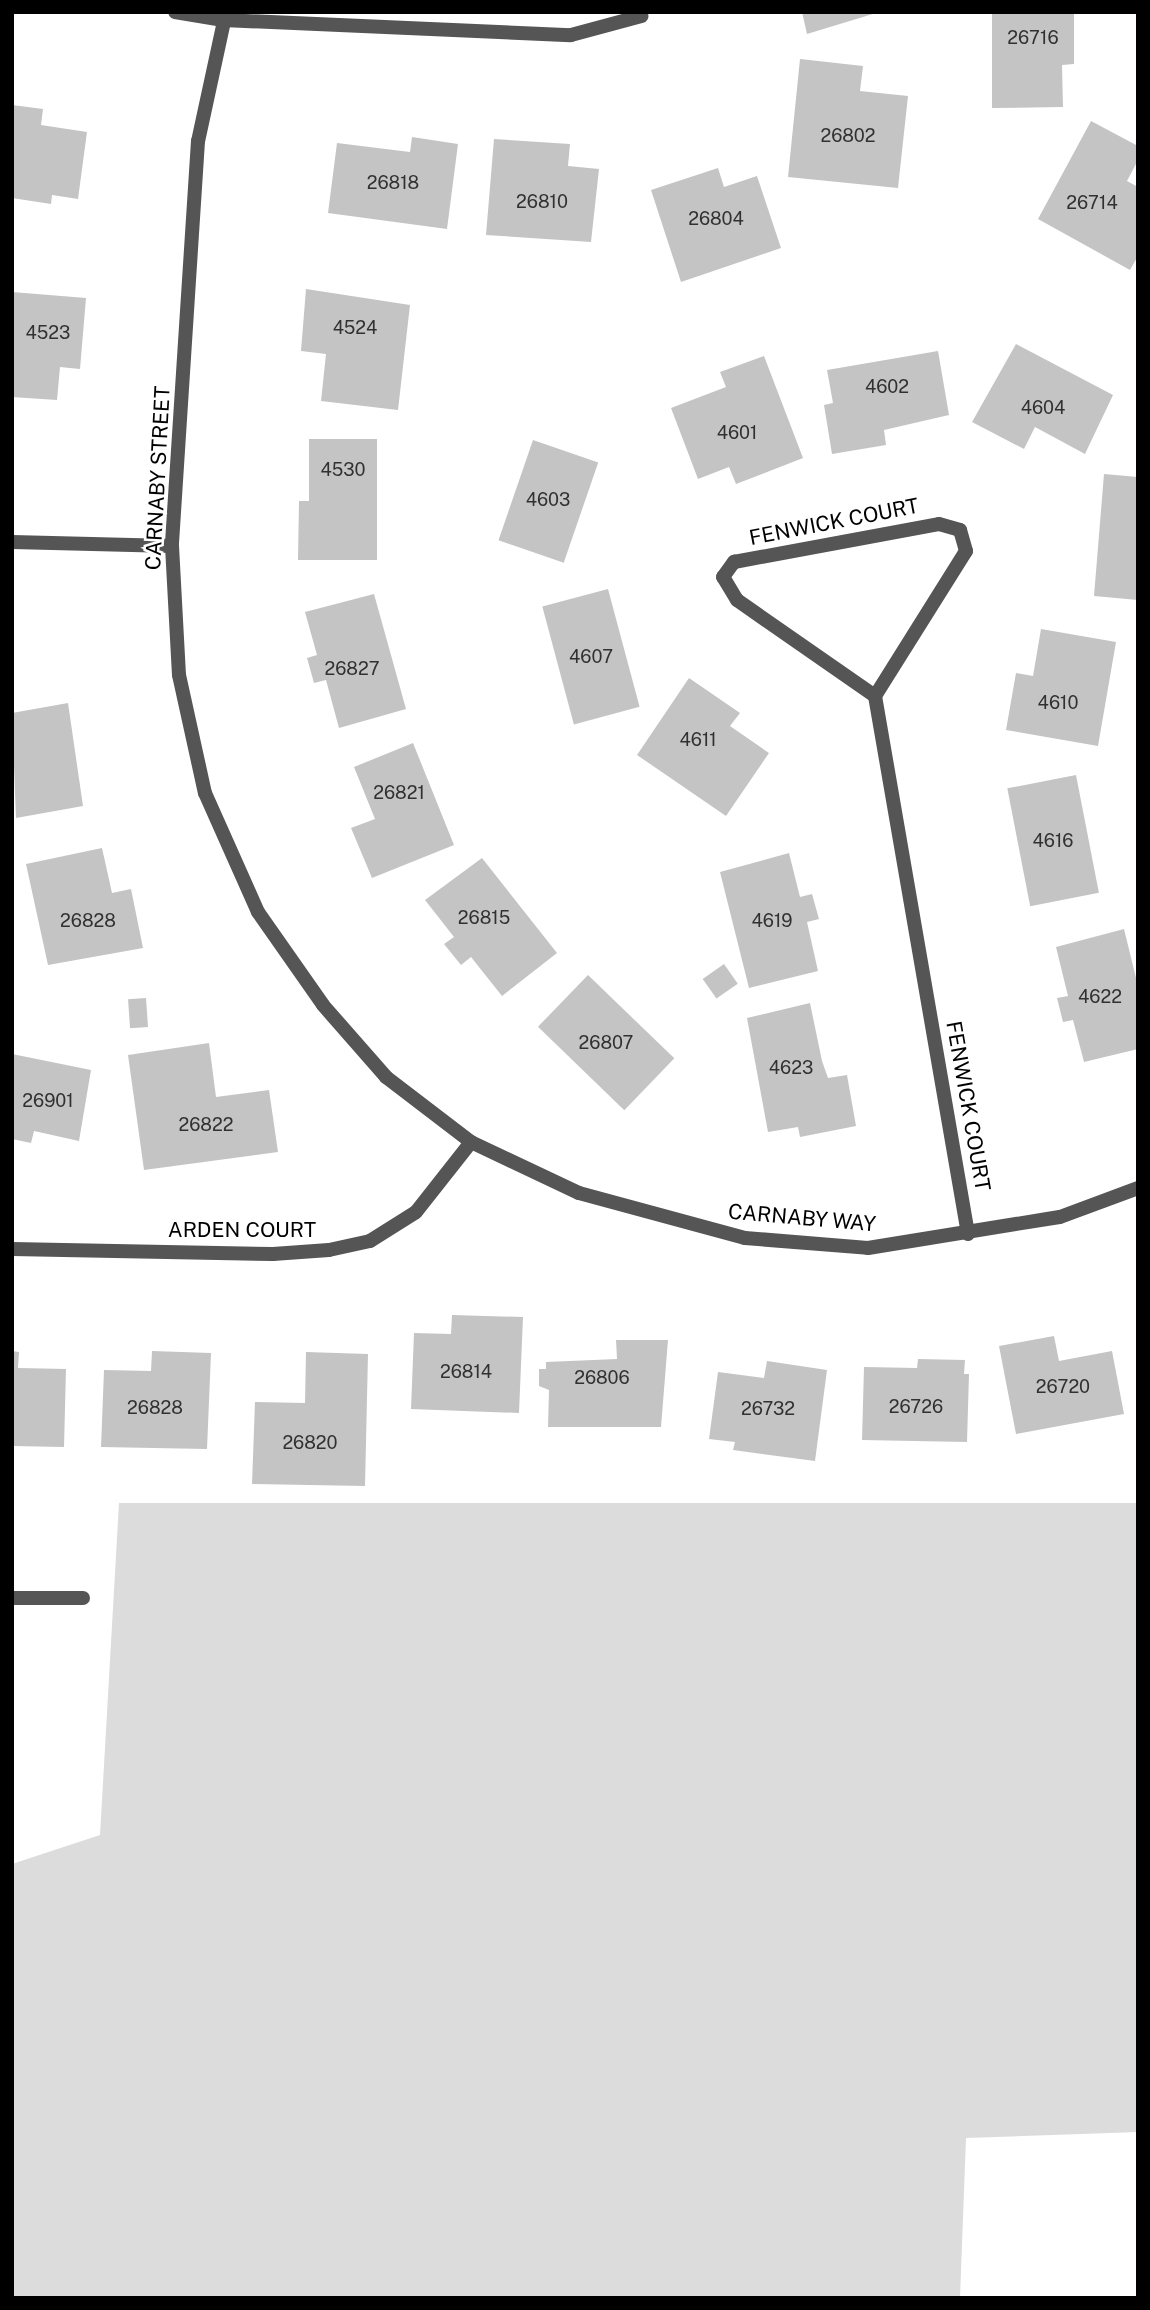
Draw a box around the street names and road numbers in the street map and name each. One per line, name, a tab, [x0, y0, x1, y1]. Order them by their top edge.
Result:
street label: CARNABY STREET	[141, 385, 175, 571]
street label: FENWICK COURT	[747, 493, 921, 551]
street label: FENWICK COURT	[941, 1019, 995, 1193]
street label: CARNABY WAY	[727, 1199, 877, 1237]
street label: ARDEN COURT	[168, 1217, 316, 1243]

